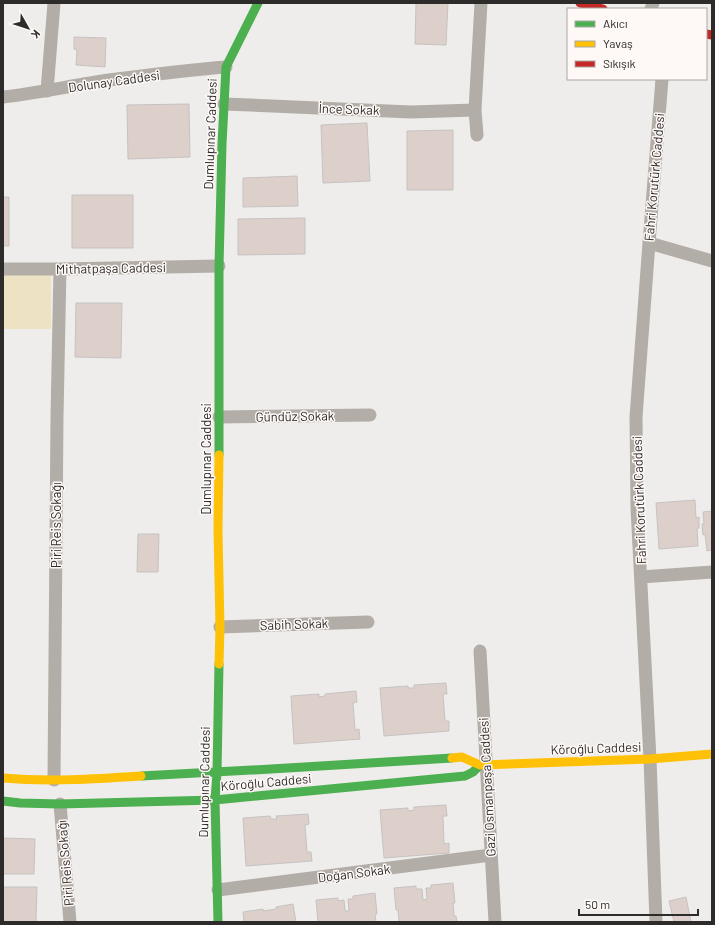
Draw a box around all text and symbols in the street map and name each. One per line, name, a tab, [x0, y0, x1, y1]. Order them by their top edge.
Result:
north arrow	[8, 8, 48, 48]
legend	[567, 8, 707, 80]
text: Akıcı	[603, 16, 628, 30]
text: K	[29, 28, 43, 41]
text: Yavaş	[603, 36, 633, 50]
text: Sıkışık	[603, 56, 635, 70]
street label: Dolunay Caddesi	[67, 67, 161, 95]
street label: Dumlupınar Caddesi	[200, 78, 220, 190]
street label: İnce Sokak	[318, 100, 380, 118]
street label: Fahri Korutürk Caddesi	[640, 112, 668, 242]
street label: Mithatpaşa Caddesi	[56, 259, 166, 277]
street label: Dumlupınar Caddesi	[198, 403, 214, 515]
street label: Gündüz Sokak	[256, 407, 335, 425]
street label: Fahri Korutürk Caddesi	[629, 436, 649, 564]
street label: Piri Reis Sokağı	[48, 482, 64, 568]
street label: Sabih Sokak	[260, 615, 329, 633]
street label: Gazi Osmanpaşa Caddesi	[475, 717, 499, 857]
street label: Dumlupınar Caddesi	[195, 726, 213, 838]
street label: Köroğlu Caddesi	[550, 738, 642, 758]
street label: Köroğlu Caddesi	[220, 770, 312, 794]
street label: Piri Reis Sokağı	[53, 819, 77, 907]
street label: Doğan Sokak	[317, 861, 391, 885]
scale bar	[579, 891, 698, 917]
text: 50 m	[585, 897, 610, 911]

